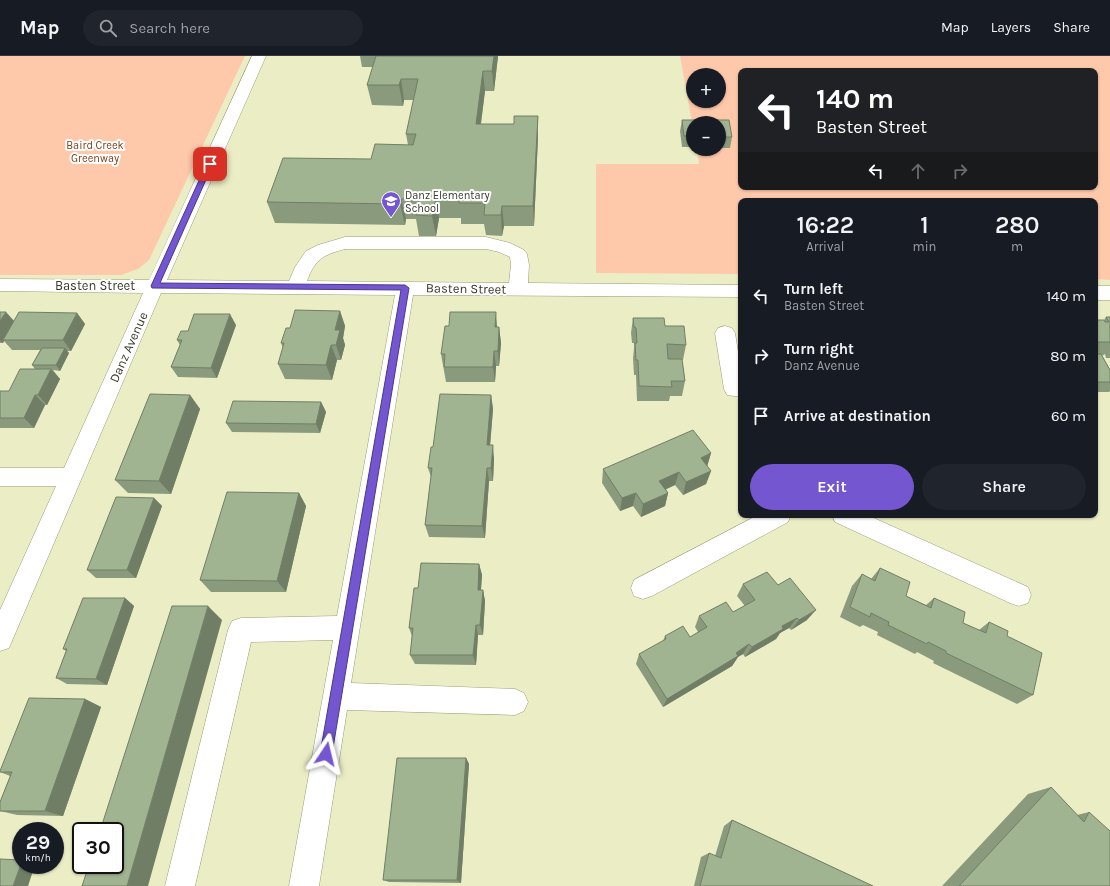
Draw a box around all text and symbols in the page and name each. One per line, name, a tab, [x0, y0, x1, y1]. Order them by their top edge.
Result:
search box	[83, 10, 363, 46]
text: Map	[20, 17, 59, 39]
icon: search	[97, 17, 119, 39]
text: Search here	[129, 19, 210, 37]
text: Map	[941, 19, 969, 36]
text: Layers	[991, 19, 1031, 36]
text: Share	[1053, 19, 1090, 36]
map controls	[686, 68, 726, 156]
button: +	[686, 68, 726, 108]
text: 140 m	[816, 82, 894, 115]
icon: left	[750, 84, 802, 136]
button: −	[686, 116, 726, 156]
text: Basten Street	[816, 116, 927, 138]
park label: Baird Creek Greenway	[66, 139, 124, 165]
pin	[193, 147, 227, 181]
icon: arrive	[199, 153, 221, 175]
icon: left	[865, 160, 887, 182]
icon: ahead	[907, 160, 929, 182]
icon: right	[949, 160, 971, 182]
place label: Danz Elementary School	[405, 189, 490, 215]
school or university icon: Danz Elementary School	[380, 190, 402, 218]
text: 16:22	[796, 211, 854, 239]
text: 1	[920, 211, 929, 239]
text: 280	[995, 211, 1040, 239]
text: Arrival	[806, 239, 844, 254]
text: min	[913, 239, 936, 254]
text: m	[1011, 239, 1023, 254]
street label: Basten Street	[55, 278, 135, 293]
street label: Basten Street	[426, 280, 506, 297]
text: Turn left	[784, 280, 843, 298]
icon: left	[750, 285, 772, 307]
text: 140 m	[1046, 287, 1086, 305]
text: Basten Street	[784, 298, 864, 313]
street label: Danz Avenue	[106, 309, 151, 385]
text: Turn right	[784, 340, 854, 358]
icon: right	[750, 345, 772, 367]
text: 80 m	[1050, 347, 1086, 365]
text: Danz Avenue	[784, 358, 860, 373]
icon: arrive	[750, 405, 772, 427]
text: Arrive at destination	[784, 407, 931, 425]
text: 60 m	[1051, 407, 1086, 425]
button: Exit	[750, 464, 914, 510]
button: Share	[922, 464, 1086, 510]
position arrow	[305, 733, 347, 775]
speed limit sign: 30	[72, 822, 124, 874]
text: 29	[26, 831, 50, 854]
text: km/h	[25, 852, 51, 864]

